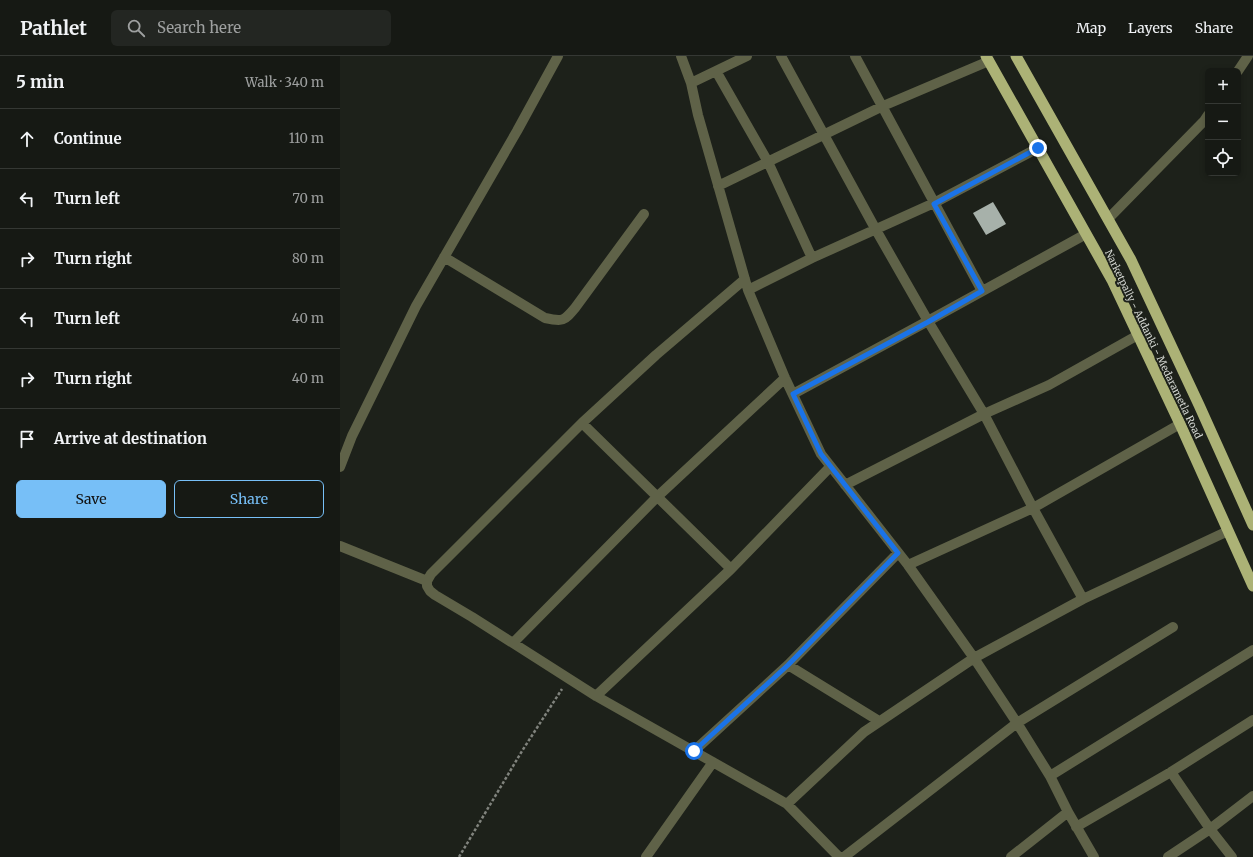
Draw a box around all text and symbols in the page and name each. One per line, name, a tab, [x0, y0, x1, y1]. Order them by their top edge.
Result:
search box	[111, 10, 391, 46]
text: Pathlet	[20, 16, 87, 40]
icon: search	[125, 17, 147, 39]
text: Search here	[157, 18, 241, 37]
text: Map	[1076, 19, 1106, 37]
text: Layers	[1128, 19, 1173, 37]
text: Share	[1195, 19, 1233, 37]
map controls	[1205, 68, 1241, 176]
button: +	[1205, 68, 1241, 104]
text: 5 min	[16, 71, 64, 93]
text: Walk · 340 m	[245, 74, 324, 91]
button: −	[1205, 104, 1241, 140]
icon: ahead	[16, 128, 38, 150]
text: Continue	[54, 129, 122, 148]
text: 110 m	[289, 130, 324, 147]
route end	[1029, 139, 1047, 157]
button: locate	[1205, 140, 1241, 176]
icon: left	[16, 188, 38, 210]
text: Turn left	[54, 189, 120, 208]
text: 70 m	[293, 190, 324, 207]
icon: right	[16, 248, 38, 270]
street label: Narketpally - Addanki - Medarametla Road	[1102, 248, 1205, 441]
text: Turn right	[54, 249, 132, 268]
text: 80 m	[292, 250, 324, 267]
icon: left	[16, 308, 38, 330]
text: Turn left	[54, 309, 120, 328]
text: 40 m	[292, 310, 324, 327]
icon: right	[16, 368, 38, 390]
text: Turn right	[54, 369, 132, 388]
text: 40 m	[292, 370, 324, 387]
icon: arrive	[16, 428, 38, 450]
text: Arrive at destination	[54, 429, 207, 448]
button: Save	[16, 480, 166, 518]
button: Share	[174, 480, 324, 518]
route start	[685, 742, 703, 760]

